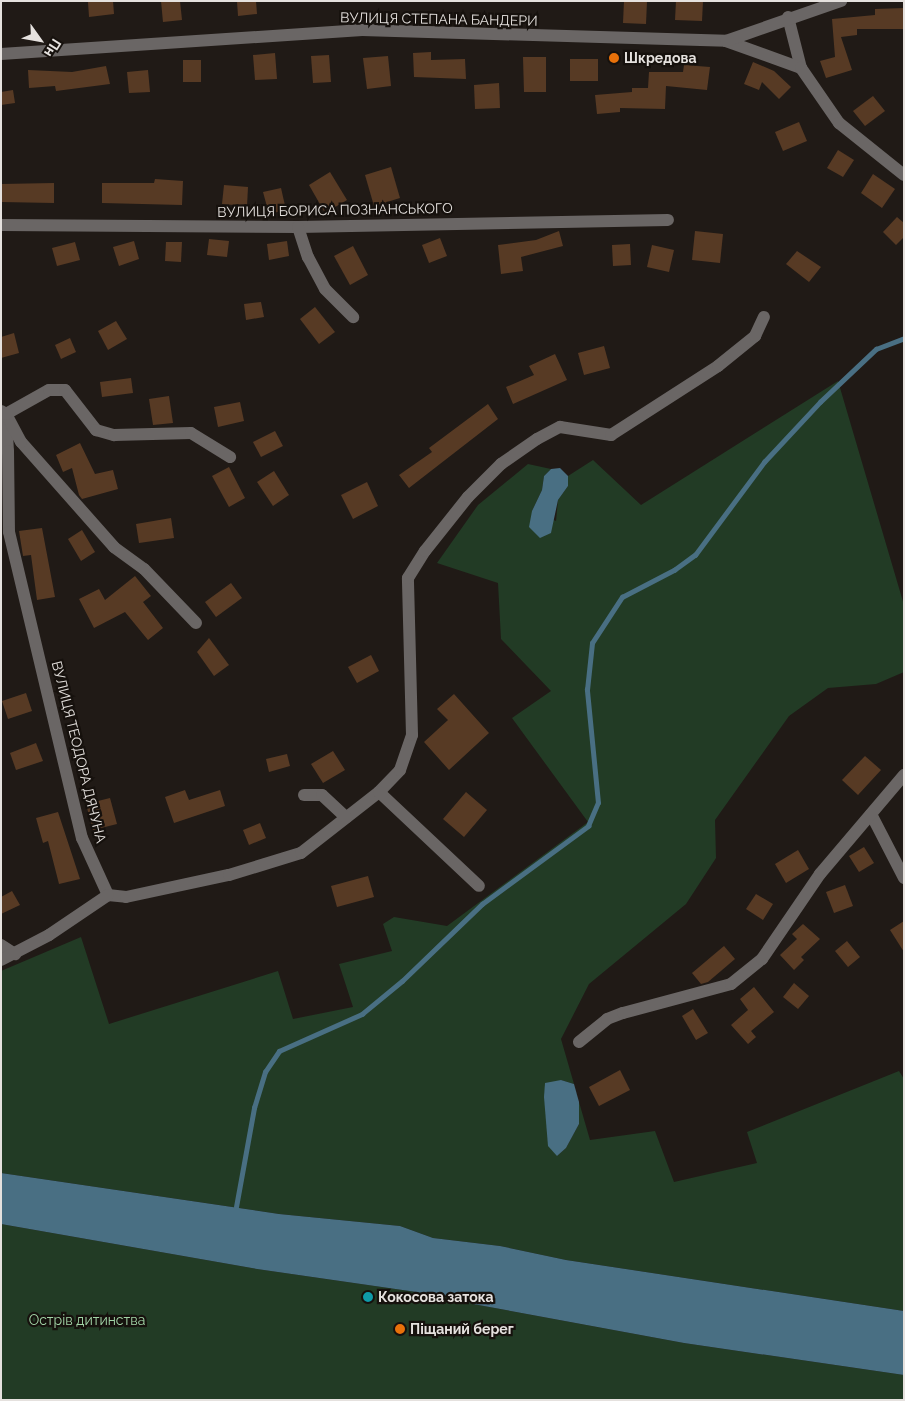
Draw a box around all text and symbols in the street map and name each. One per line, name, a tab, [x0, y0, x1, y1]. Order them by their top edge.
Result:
street label: ВУЛИЦЯ СТЕПАНА БАНДЕРИ	[340, 9, 538, 29]
north arrow	[15, 15, 65, 65]
text: Пн	[41, 36, 64, 60]
place label: Шкредова	[624, 50, 696, 66]
marker: Шкредова	[608, 52, 620, 64]
street label: ВУЛИЦЯ БОРИСА ПОЗНАНСЬКОГО	[217, 200, 453, 220]
street label: ВУЛИЦЯ ТЕОДОРА ДЯЧУНА	[48, 659, 110, 845]
place label: Кокосова затока	[378, 1289, 494, 1305]
marker: Кокосова затока	[362, 1291, 374, 1303]
park label: Острів дитинства	[29, 1312, 145, 1328]
place label: Піщаний берег	[410, 1321, 514, 1337]
marker: Піщаний берег	[394, 1323, 406, 1335]

